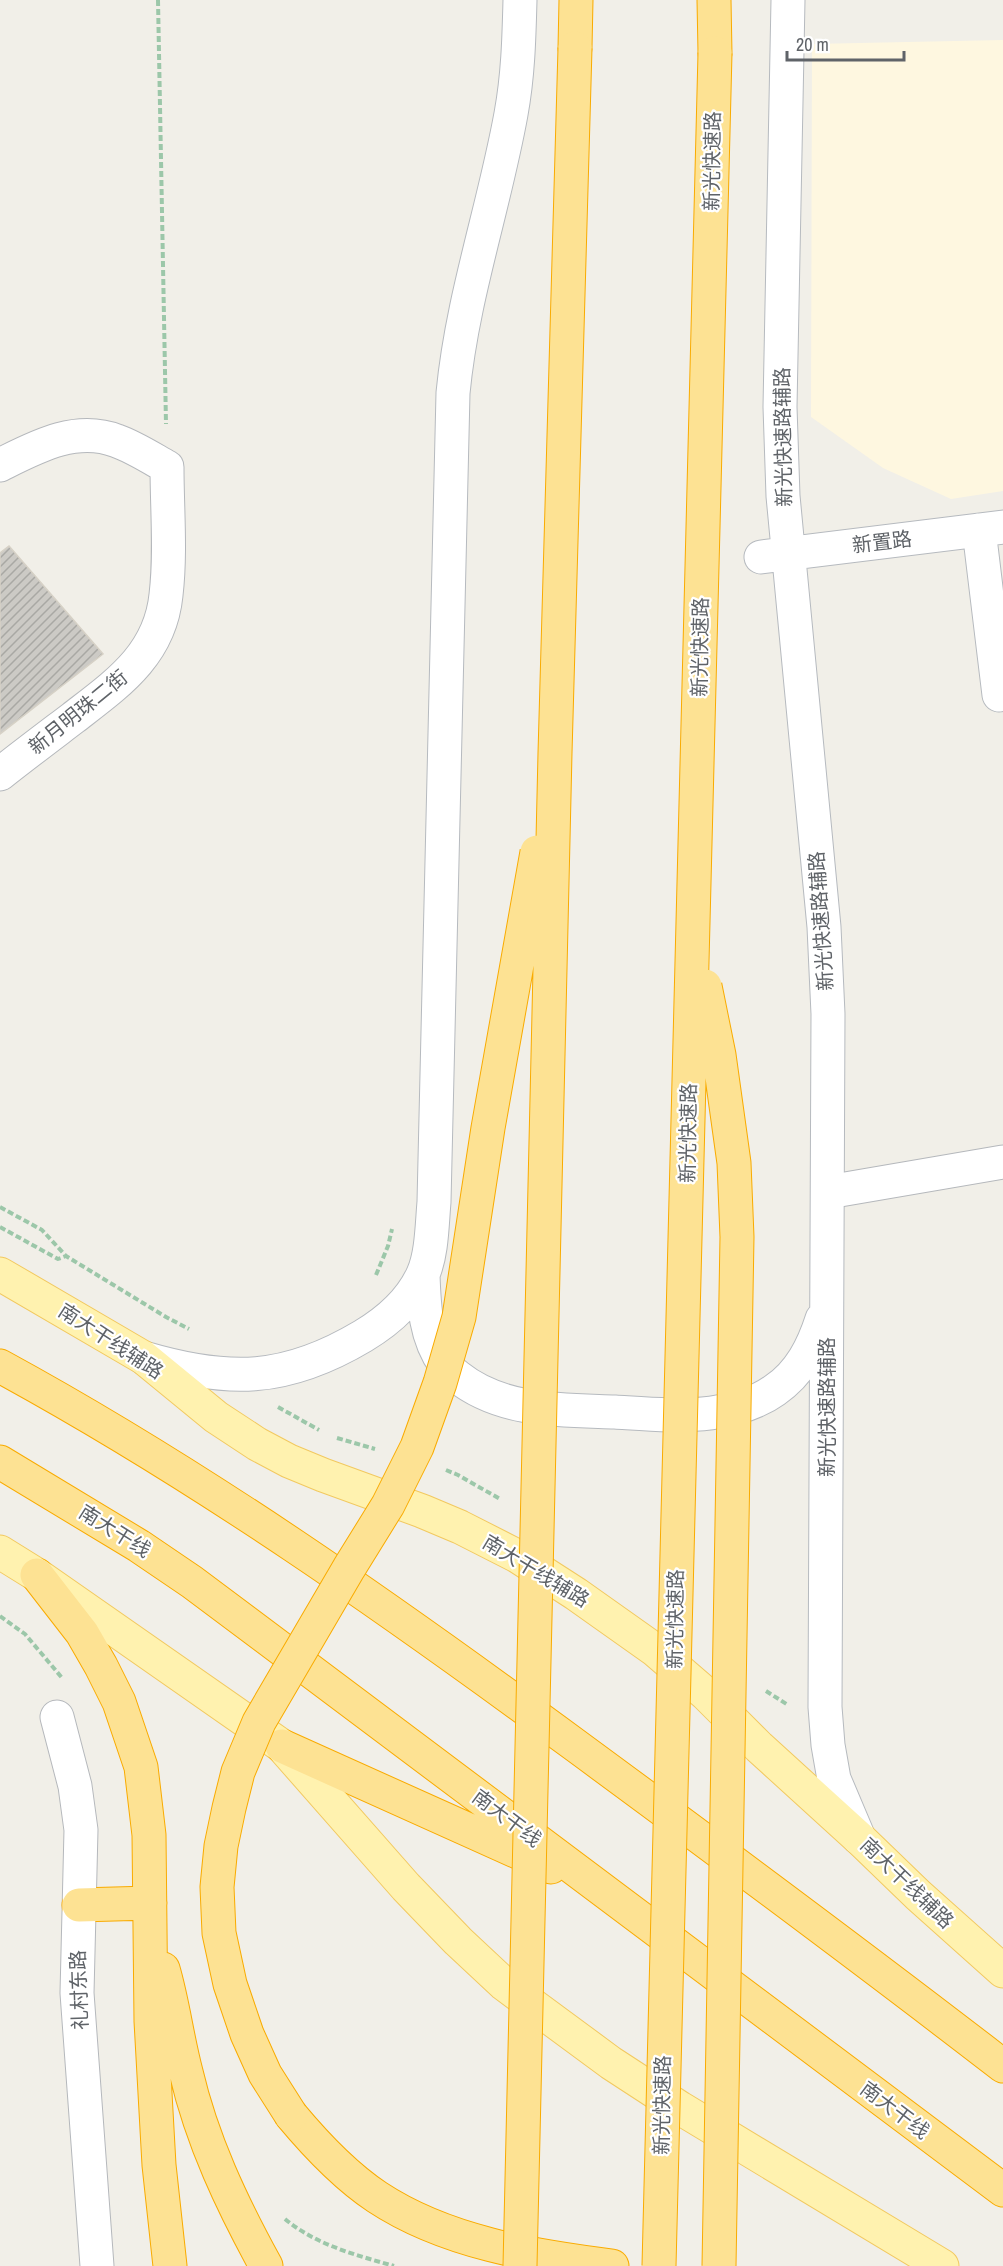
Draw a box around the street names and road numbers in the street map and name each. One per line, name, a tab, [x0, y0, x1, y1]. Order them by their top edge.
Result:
street label: 新光快速路	[697, 111, 726, 211]
street label: 新光快速路辅路	[768, 367, 797, 507]
street label: 新置路	[851, 524, 913, 559]
street label: 新光快速路	[685, 597, 714, 697]
street label: 新月明珠二街	[23, 663, 133, 760]
street label: 新光快速路辅路	[802, 850, 839, 992]
street label: 新光快速路	[673, 1083, 702, 1183]
street label: 南大干线辅路	[54, 1297, 169, 1385]
street label: 新光快速路辅路	[813, 1337, 840, 1477]
street label: 南大干线	[74, 1498, 156, 1563]
street label: 南大干线辅路	[478, 1528, 595, 1613]
street label: 新光快速路	[660, 1569, 689, 1669]
street label: 南大干线	[467, 1783, 547, 1852]
street label: 南大干线辅路	[855, 1831, 960, 1934]
street label: 礼村东路	[64, 1950, 93, 2030]
street label: 新光快速路	[647, 2055, 676, 2155]
street label: 南大干线	[855, 2075, 935, 2144]

